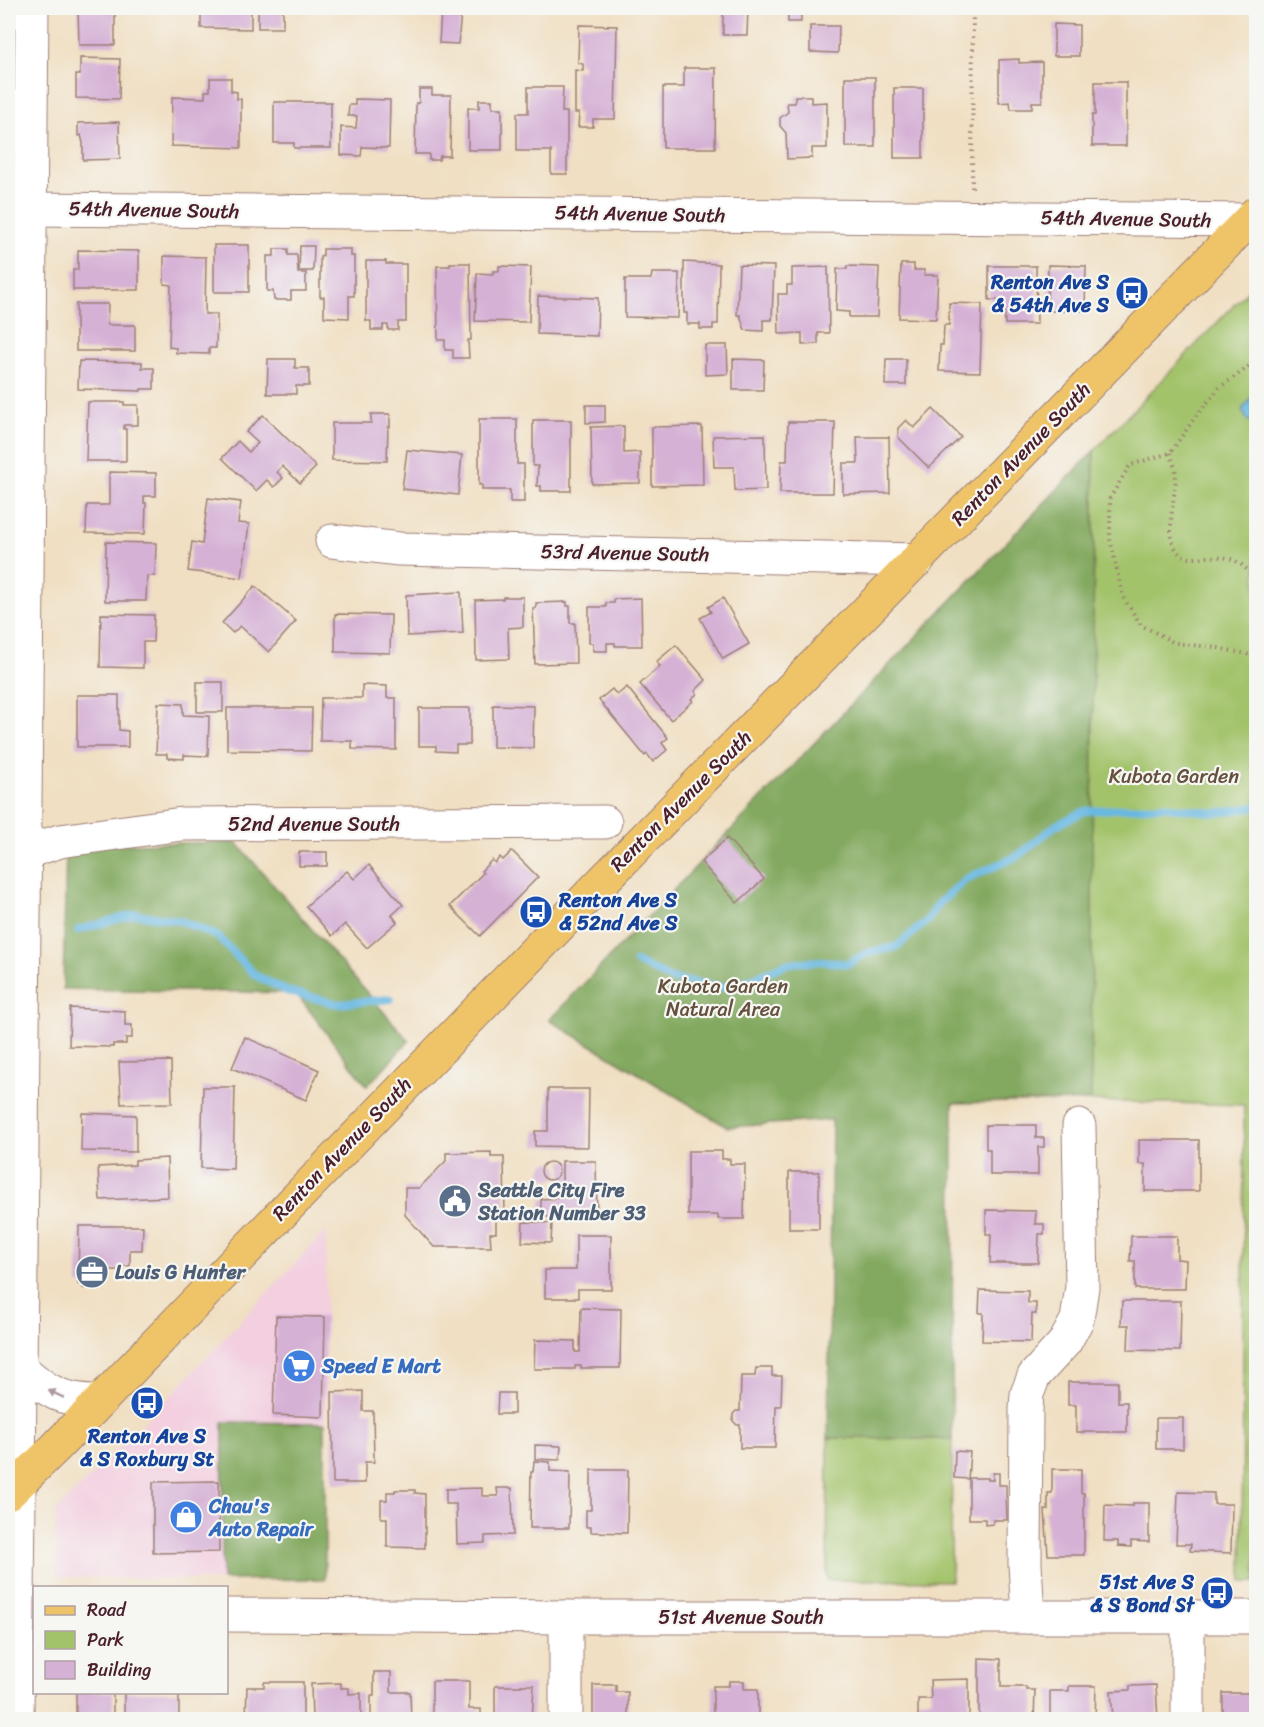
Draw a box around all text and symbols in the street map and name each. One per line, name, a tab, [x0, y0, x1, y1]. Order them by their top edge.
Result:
street label: 54th Avenue South	[68, 191, 240, 229]
street label: 54th Avenue South	[554, 195, 726, 233]
street label: 54th Avenue South	[1040, 200, 1212, 238]
place label: Renton Ave S & 54th Ave S	[990, 265, 1109, 323]
bus stop icon: Renton Ave S & 54th Ave S	[1114, 275, 1150, 311]
street label: Renton Avenue South	[943, 374, 1099, 534]
street label: 53rd Avenue South	[540, 534, 710, 572]
street label: Renton Avenue South	[602, 722, 760, 880]
park label: Kubota Garden	[1109, 759, 1239, 794]
street label: 52nd Avenue South	[228, 807, 400, 842]
place label: Renton Ave S & 52nd Ave S	[558, 883, 678, 941]
bus stop icon: Renton Ave S & 52nd Ave S	[518, 894, 554, 930]
park label: Kubota Garden Natural Area	[658, 969, 788, 1027]
street label: Renton Avenue South	[264, 1069, 420, 1229]
place label: Seattle City Fire Station Number 33	[477, 1173, 646, 1231]
public building icon: Seattle City Fire Station Number 33	[437, 1183, 473, 1219]
office icon: Louis G Hunter	[74, 1254, 110, 1290]
place label: Louis G Hunter	[115, 1255, 247, 1290]
supermarket icon: Speed E Mart	[281, 1348, 317, 1384]
place label: Speed E Mart	[321, 1349, 441, 1384]
bus stop icon: Renton Ave S & S Roxbury St	[129, 1385, 165, 1421]
one-way arrow	[47, 1389, 64, 1398]
place label: Renton Ave S & S Roxbury St	[80, 1419, 215, 1477]
place label: Chau's Auto Repair	[208, 1489, 315, 1547]
shop icon: Chau's Auto Repair	[168, 1499, 204, 1535]
place label: 51st Ave S & S Bond St	[1090, 1565, 1196, 1623]
bus stop icon: 51st Ave S & S Bond St	[1199, 1575, 1235, 1611]
legend	[33, 1586, 228, 1694]
text: Road	[87, 1594, 127, 1626]
street label: 51st Avenue South	[658, 1600, 824, 1635]
text: Park	[87, 1624, 124, 1656]
text: Building	[87, 1654, 151, 1686]

